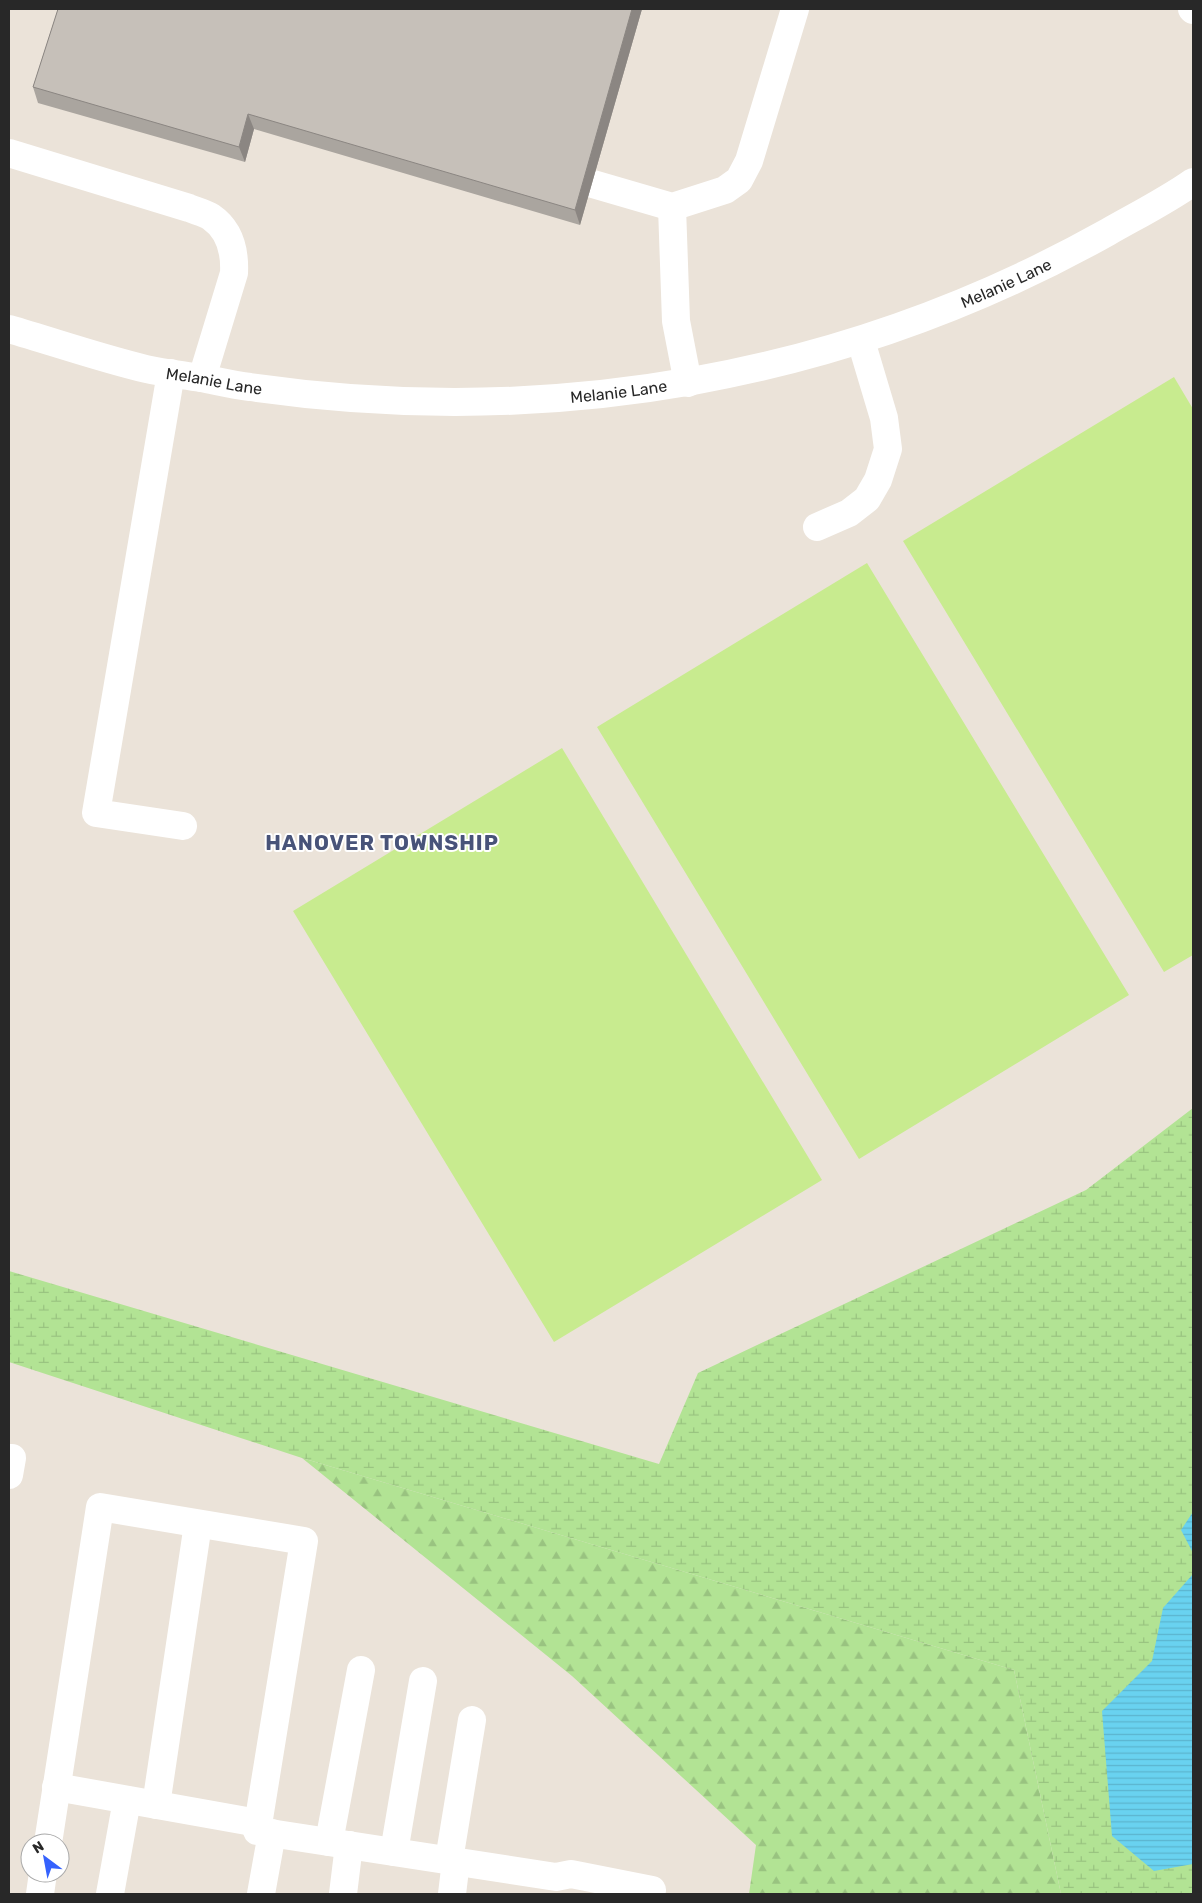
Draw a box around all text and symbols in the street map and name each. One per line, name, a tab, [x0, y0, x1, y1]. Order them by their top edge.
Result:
street label: Melanie Lane	[958, 255, 1055, 312]
street label: Melanie Lane	[165, 364, 264, 399]
street label: Melanie Lane	[569, 376, 668, 407]
district label: HANOVER TOWNSHIP	[265, 830, 499, 855]
north arrow	[20, 1833, 70, 1883]
text: N	[30, 1838, 47, 1857]

